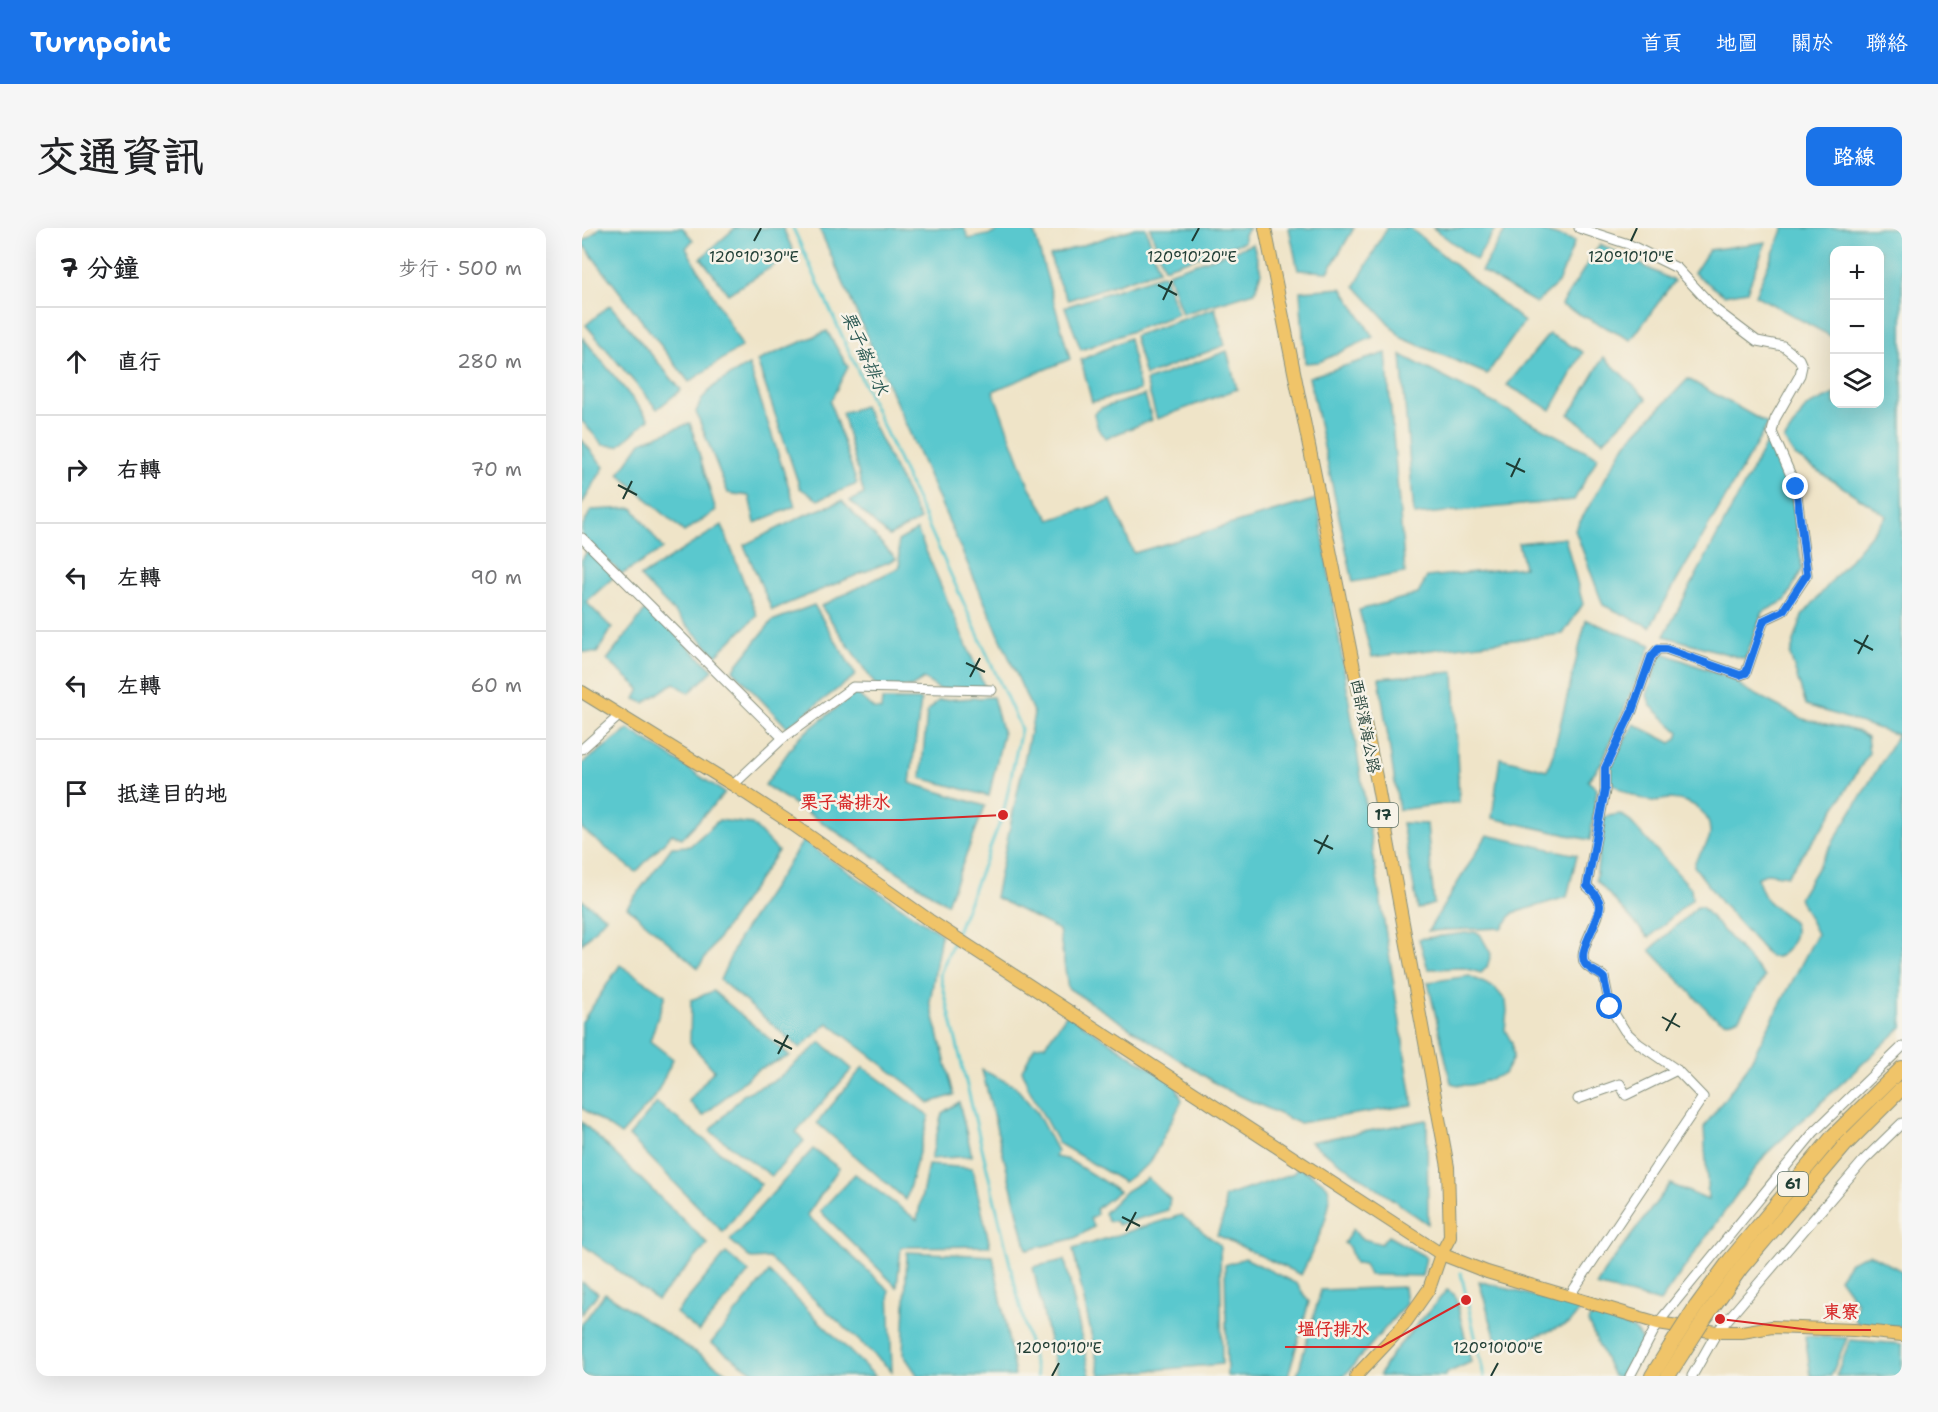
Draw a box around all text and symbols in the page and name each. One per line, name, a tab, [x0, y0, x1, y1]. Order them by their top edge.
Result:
text: Turnpoint	[30, 23, 171, 61]
text: 首頁	[1641, 29, 1683, 57]
text: 地圖	[1716, 29, 1758, 57]
text: 關於	[1791, 29, 1833, 57]
text: 聯絡	[1866, 29, 1908, 57]
button: 路線	[1806, 127, 1902, 186]
text: 交通資訊	[36, 128, 204, 184]
map controls	[1830, 246, 1884, 408]
button: +	[1830, 246, 1884, 300]
text: 120°10'30"E	[709, 247, 799, 267]
text: 120°10'20"E	[1147, 247, 1237, 267]
text: 120°10'10"E	[1588, 247, 1674, 267]
text: 7 分鐘	[60, 250, 139, 285]
text: 步行 · 500 m	[399, 255, 522, 281]
button: −	[1830, 300, 1884, 354]
water label: 栗子崙排水	[836, 307, 895, 400]
icon: ahead	[60, 345, 93, 378]
text: 直行	[117, 347, 161, 376]
text: 280 m	[457, 348, 522, 374]
button: layers	[1830, 354, 1884, 408]
icon: right	[60, 453, 93, 486]
text: 右轉	[117, 455, 161, 484]
text: 70 m	[470, 456, 522, 482]
route end	[1782, 473, 1808, 499]
icon: left	[60, 561, 93, 594]
text: 左轉	[117, 563, 161, 592]
text: 90 m	[470, 564, 522, 590]
icon: left	[60, 669, 93, 702]
text: 左轉	[117, 671, 161, 700]
text: 60 m	[470, 672, 522, 698]
street label: 西部濱海公路	[1346, 677, 1385, 775]
icon: arrive	[60, 777, 93, 810]
text: 抵達目的地	[117, 779, 227, 808]
callout: 栗子崙排水	[788, 784, 902, 820]
text: 栗子崙排水	[800, 790, 890, 814]
road number: 17	[1368, 803, 1398, 827]
route start	[1596, 993, 1622, 1019]
road number: 61	[1778, 1172, 1808, 1196]
callout: 東寮	[1811, 1294, 1871, 1330]
text: 東寮	[1823, 1300, 1859, 1324]
callout: 塭仔排水	[1285, 1311, 1381, 1347]
text: 塭仔排水	[1297, 1317, 1369, 1341]
text: 120°10'10"E	[1016, 1338, 1102, 1358]
text: 120°10'00"E	[1453, 1338, 1543, 1358]

